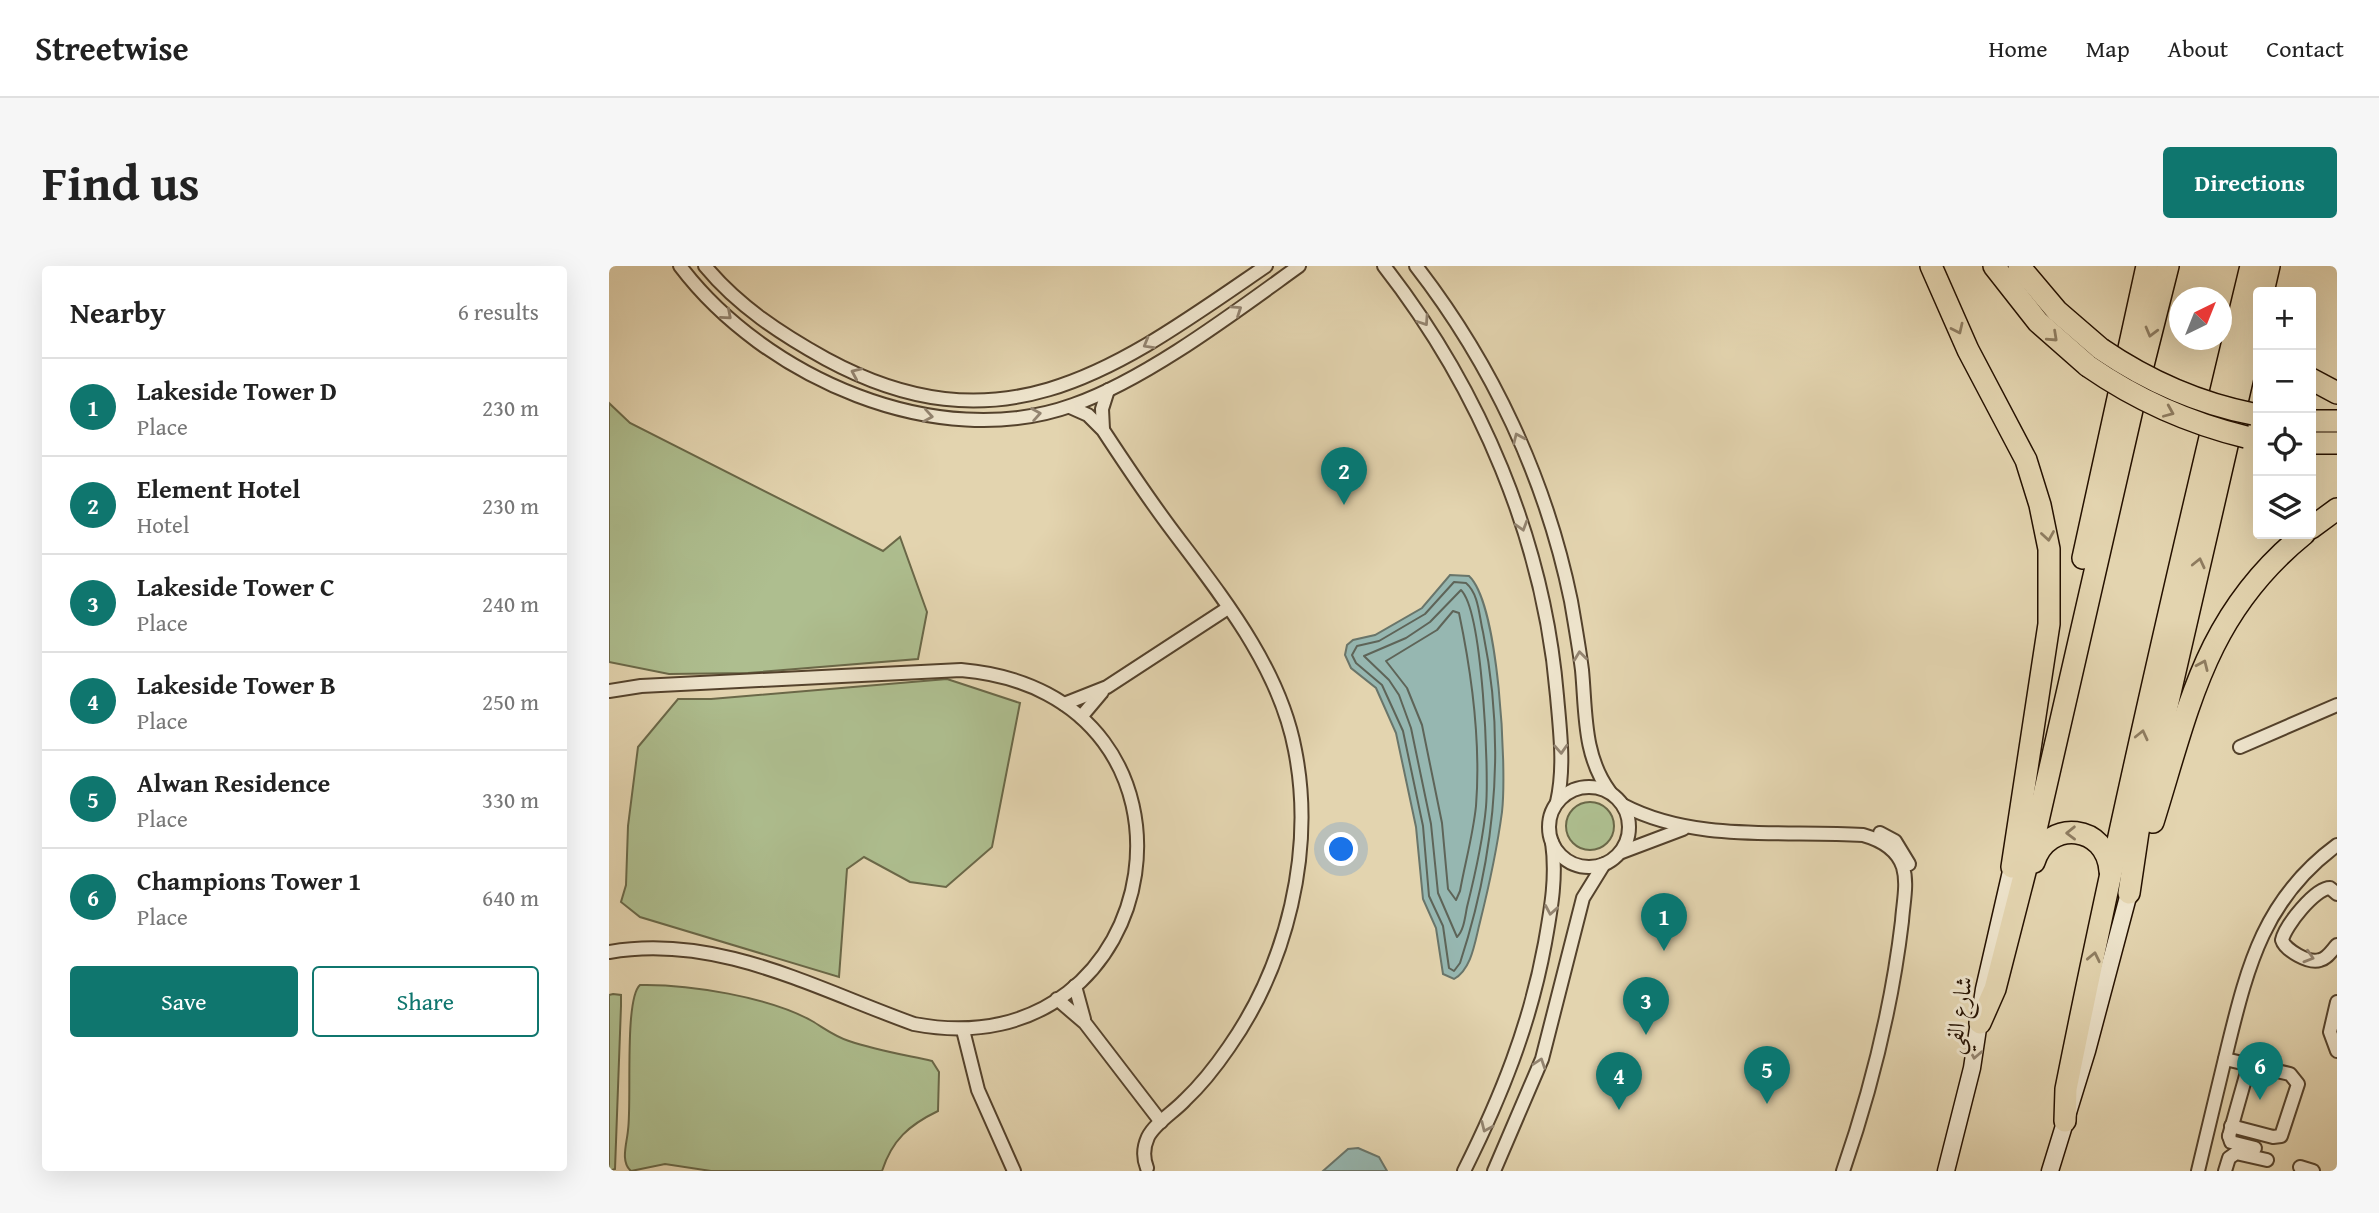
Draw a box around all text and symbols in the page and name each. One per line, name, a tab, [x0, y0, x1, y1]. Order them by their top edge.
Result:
text: Streetwise	[35, 24, 189, 72]
text: Home	[1989, 31, 2048, 66]
text: Map	[2086, 31, 2130, 66]
text: About	[2168, 31, 2228, 66]
text: Contact	[2266, 31, 2344, 66]
text: Find us	[42, 146, 200, 218]
button: Directions	[2163, 147, 2337, 218]
north arrow	[2169, 287, 2232, 350]
map controls	[2253, 287, 2316, 539]
button: +	[2253, 287, 2316, 350]
text: Nearby	[70, 290, 166, 334]
text: 6 results	[458, 295, 539, 328]
one-way arrow	[1229, 306, 1242, 318]
one-way arrow	[719, 307, 732, 319]
one-way arrow	[1416, 313, 1428, 326]
one-way arrow	[1950, 322, 1964, 334]
one-way arrow	[2145, 326, 2159, 338]
one-way arrow	[2045, 328, 2058, 341]
one-way arrow	[1143, 336, 1156, 349]
button: −	[2253, 350, 2316, 413]
one-way arrow	[850, 367, 863, 381]
text: Lakeside Tower D	[137, 371, 337, 410]
text: 1	[87, 391, 99, 424]
text: 230 m	[482, 391, 539, 424]
one-way arrow	[2161, 404, 2174, 418]
one-way arrow	[1030, 407, 1042, 422]
one-way arrow	[923, 408, 934, 423]
text: Place	[137, 410, 188, 443]
button: locate	[2253, 413, 2316, 476]
one-way arrow	[1512, 432, 1526, 445]
pin: 2	[1321, 447, 1367, 505]
text: Element Hotel	[137, 469, 300, 508]
button: layers	[2253, 476, 2316, 539]
text: 2	[87, 489, 99, 522]
text: 230 m	[482, 489, 539, 522]
text: Hotel	[137, 508, 189, 541]
one-way arrow	[1514, 519, 1529, 531]
one-way arrow	[2040, 531, 2055, 542]
one-way arrow	[2190, 557, 2205, 569]
text: Lakeside Tower C	[137, 567, 335, 606]
text: 3	[87, 587, 99, 620]
text: 240 m	[482, 587, 539, 620]
text: Place	[137, 606, 188, 639]
one-way arrow	[1573, 650, 1588, 662]
one-way arrow	[2195, 660, 2209, 673]
text: Lakeside Tower B	[137, 665, 336, 704]
text: 4	[87, 685, 99, 718]
text: 250 m	[482, 685, 539, 718]
text: Place	[137, 704, 188, 737]
one-way arrow	[2134, 729, 2148, 741]
one-way arrow	[1553, 744, 1568, 755]
text: Alwan Residence	[137, 763, 330, 802]
text: 5	[87, 783, 99, 816]
text: 330 m	[482, 783, 539, 816]
text: Place	[137, 802, 188, 835]
one-way arrow	[2065, 825, 2076, 841]
your location	[1324, 832, 1358, 866]
text: Champions Tower 1	[137, 861, 362, 900]
text: 6	[87, 881, 99, 914]
text: 640 m	[482, 881, 539, 914]
pin: 1	[1641, 893, 1687, 951]
text: Place	[137, 900, 188, 933]
one-way arrow	[1544, 904, 1559, 916]
one-way arrow	[2302, 949, 2314, 964]
one-way arrow	[2085, 951, 2100, 963]
button: Save	[70, 966, 298, 1037]
button: Share	[312, 966, 539, 1037]
street label: شارع الفي	[1935, 974, 1987, 1057]
pin: 3	[1623, 977, 1669, 1035]
pin: 6	[2237, 1042, 2283, 1100]
pin: 5	[1744, 1046, 1790, 1104]
one-way arrow	[1969, 1048, 1984, 1060]
pin: 4	[1596, 1052, 1642, 1110]
one-way arrow	[1532, 1058, 1546, 1070]
one-way arrow	[1480, 1120, 1494, 1132]

